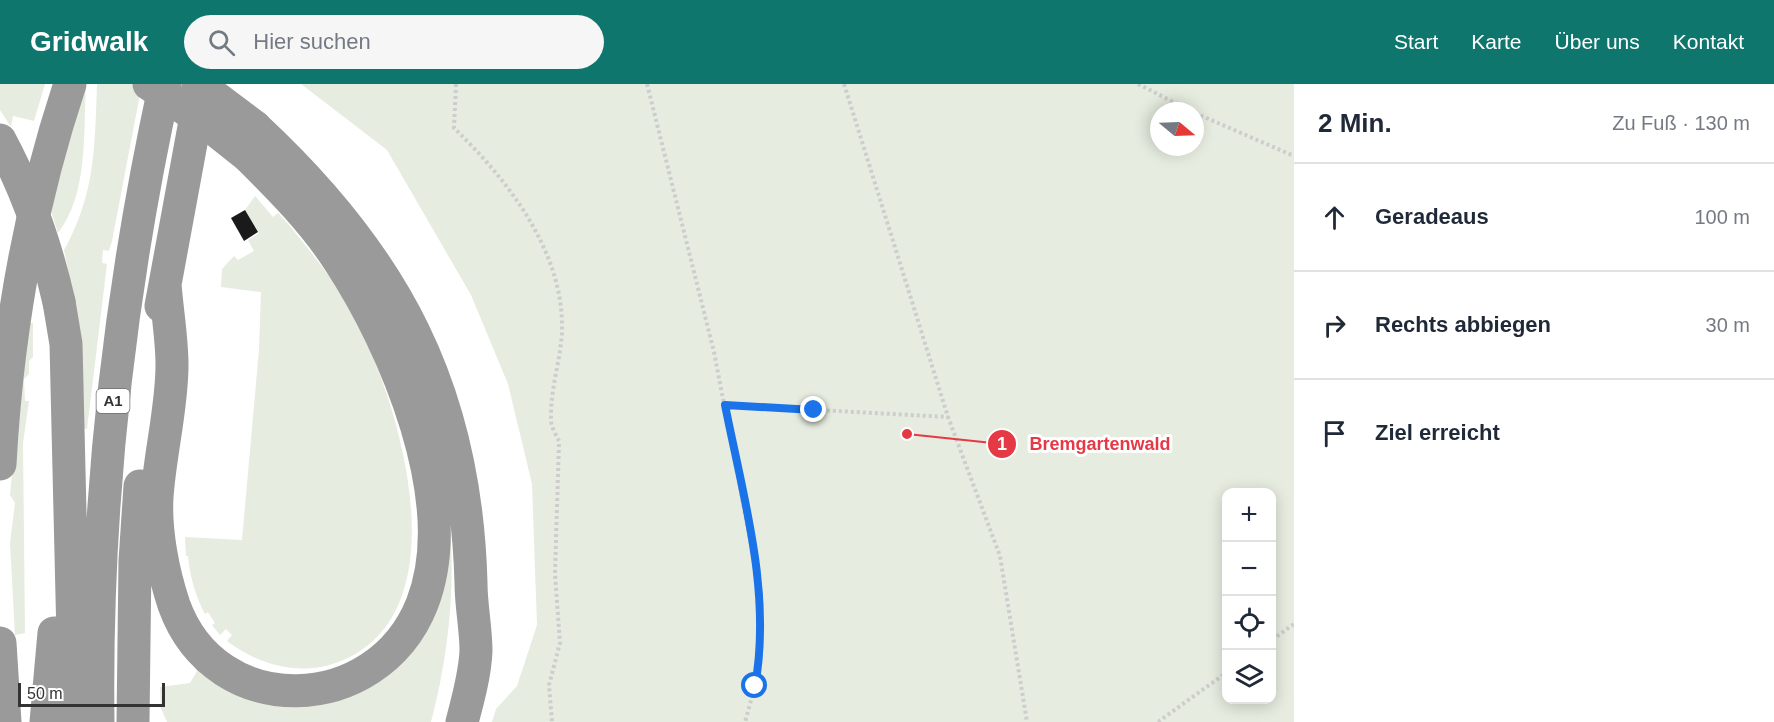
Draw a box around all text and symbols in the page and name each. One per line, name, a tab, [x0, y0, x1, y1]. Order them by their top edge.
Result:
search box	[184, 15, 604, 69]
text: Gridwalk	[30, 26, 148, 57]
icon: search	[205, 26, 238, 59]
text: Hier suchen	[253, 29, 371, 54]
text: Start	[1394, 30, 1438, 53]
text: Karte	[1471, 30, 1522, 53]
text: Über uns	[1555, 30, 1640, 53]
text: Kontakt	[1673, 30, 1744, 53]
north arrow	[1150, 102, 1204, 156]
text: 2 Min.	[1318, 108, 1392, 138]
text: Zu Fuß · 130 m	[1612, 112, 1750, 134]
icon: ahead	[1318, 201, 1351, 234]
text: Geradeaus	[1375, 204, 1489, 229]
text: 100 m	[1694, 206, 1750, 228]
icon: right	[1318, 309, 1351, 342]
text: Rechts abbiegen	[1375, 312, 1551, 337]
text: 30 m	[1706, 314, 1750, 336]
road number: A1	[96, 389, 130, 413]
route end	[800, 396, 826, 422]
icon: arrive	[1318, 417, 1351, 450]
text: Ziel erreicht	[1375, 420, 1500, 445]
callout: Bremgartenwald	[987, 426, 1182, 462]
text: 1	[997, 434, 1007, 454]
text: Bremgartenwald	[1029, 434, 1171, 454]
map controls	[1222, 488, 1276, 704]
button: +	[1222, 488, 1276, 542]
button: −	[1222, 542, 1276, 596]
button: locate	[1222, 596, 1276, 650]
button: layers	[1222, 650, 1276, 704]
route start	[741, 672, 767, 698]
scale bar	[18, 680, 165, 708]
text: 50 m	[27, 685, 63, 702]

